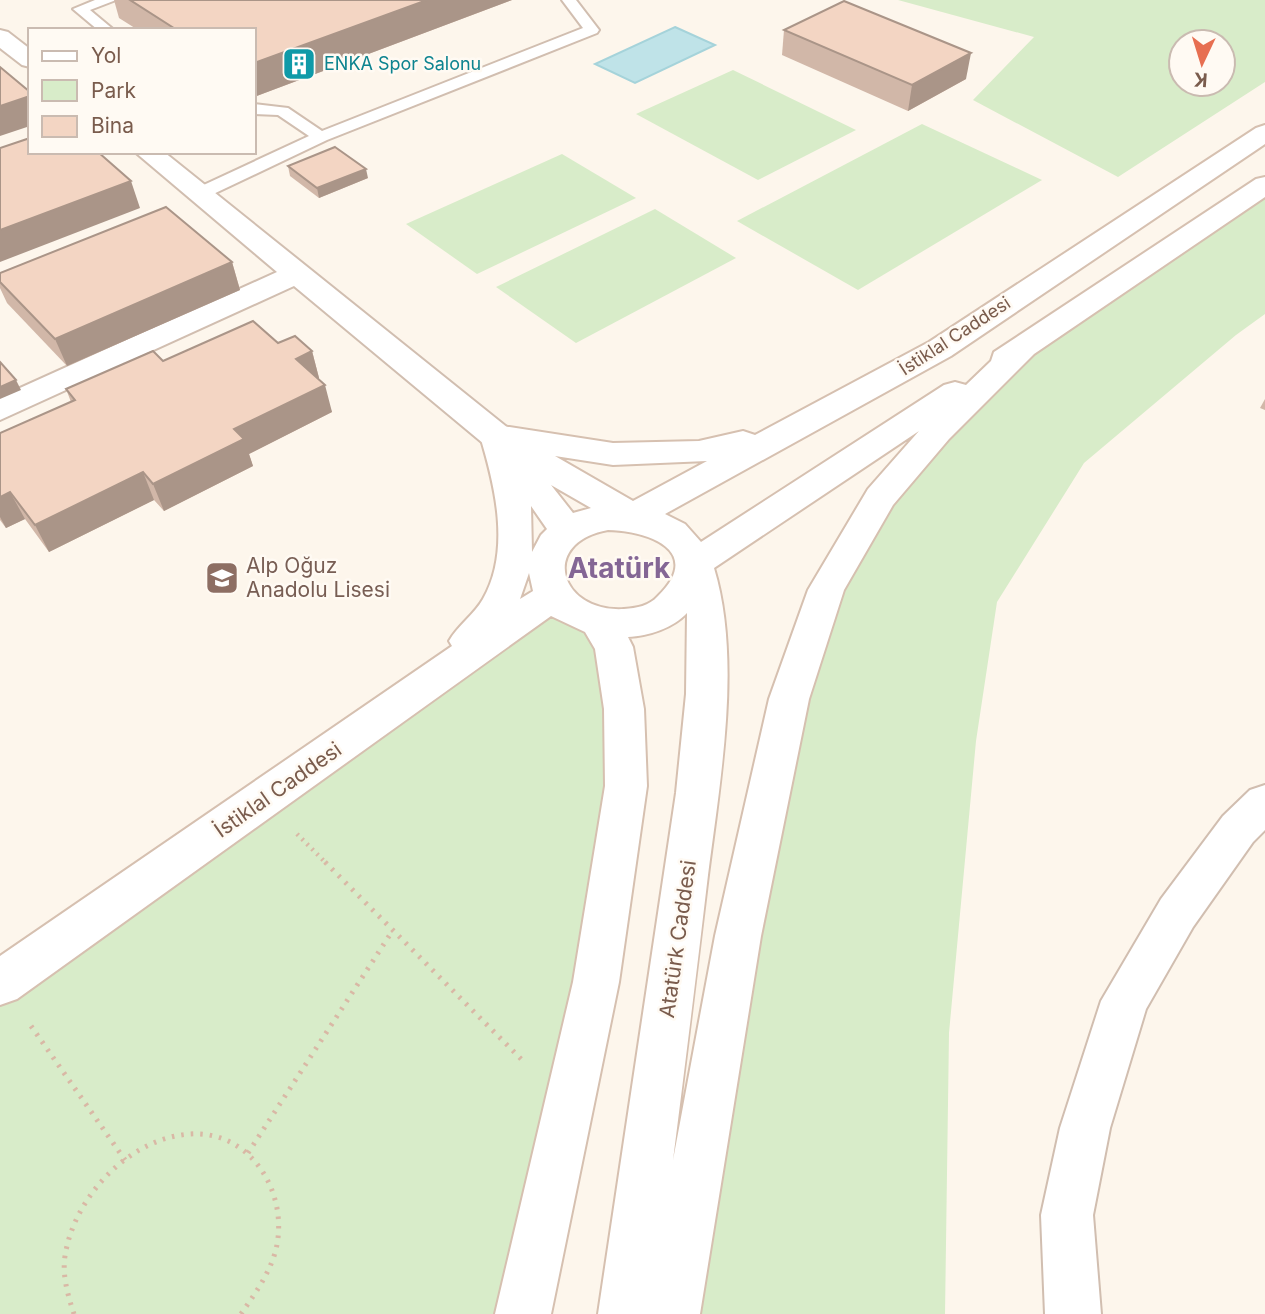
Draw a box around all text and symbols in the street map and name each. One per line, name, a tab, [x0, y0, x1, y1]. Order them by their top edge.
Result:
legend	[28, 28, 256, 154]
north arrow	[1167, 28, 1237, 98]
text: Yol	[91, 43, 121, 68]
building icon: ENKA Spor Salonu	[280, 45, 318, 83]
place label: ENKA Spor Salonu	[324, 53, 481, 74]
text: K	[1193, 67, 1208, 91]
text: Park	[91, 78, 136, 103]
text: Bina	[91, 113, 134, 138]
street label: İstiklal Caddesi	[895, 291, 1014, 379]
district label: Atatürk	[568, 551, 671, 585]
place label: Alp Oğuz Anadolu Lisesi	[246, 553, 390, 602]
school or university icon: Alp Oğuz Anadolu Lisesi	[203, 559, 241, 597]
street label: İstiklal Caddesi	[209, 736, 346, 843]
street label: Atatürk Caddesi	[654, 858, 701, 1019]

